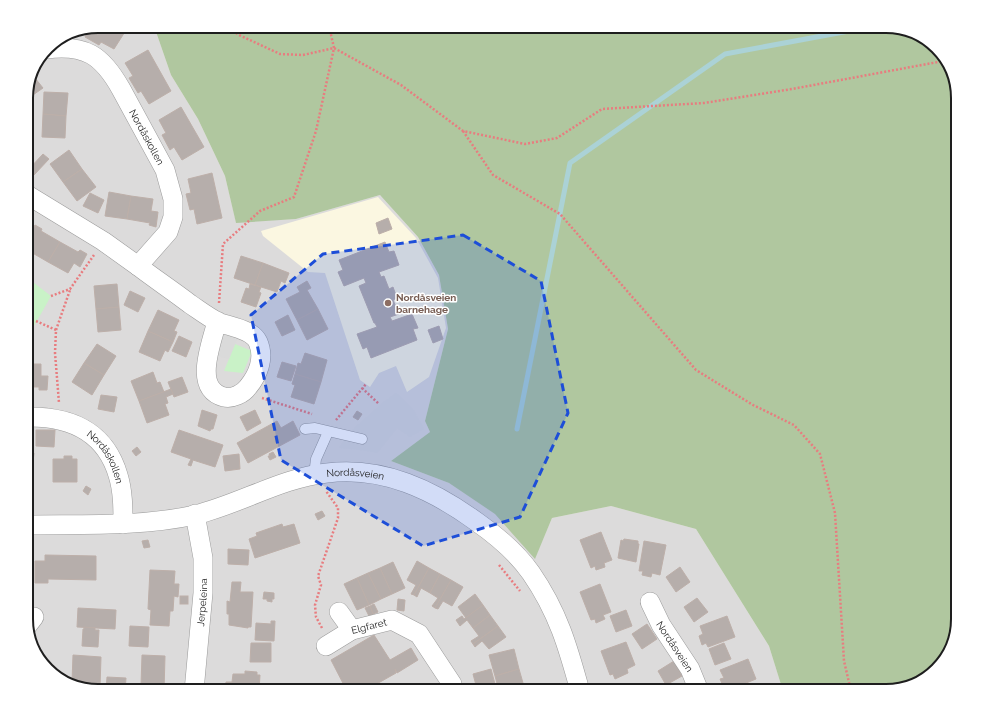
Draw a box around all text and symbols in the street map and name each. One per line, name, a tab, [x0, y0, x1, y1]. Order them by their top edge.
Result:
street label: Nordåskollen	[127, 107, 166, 167]
place label: Nordåsveien barnehage	[396, 292, 456, 315]
marker: Nordåsveien barnehage	[383, 298, 393, 308]
street label: Nordåskollen	[85, 428, 125, 485]
street label: Nordåsveien	[326, 467, 386, 482]
street label: Jerpeleina	[195, 578, 209, 627]
street label: Elgfaret	[350, 616, 389, 636]
street label: Nordåsveien	[654, 619, 695, 674]

